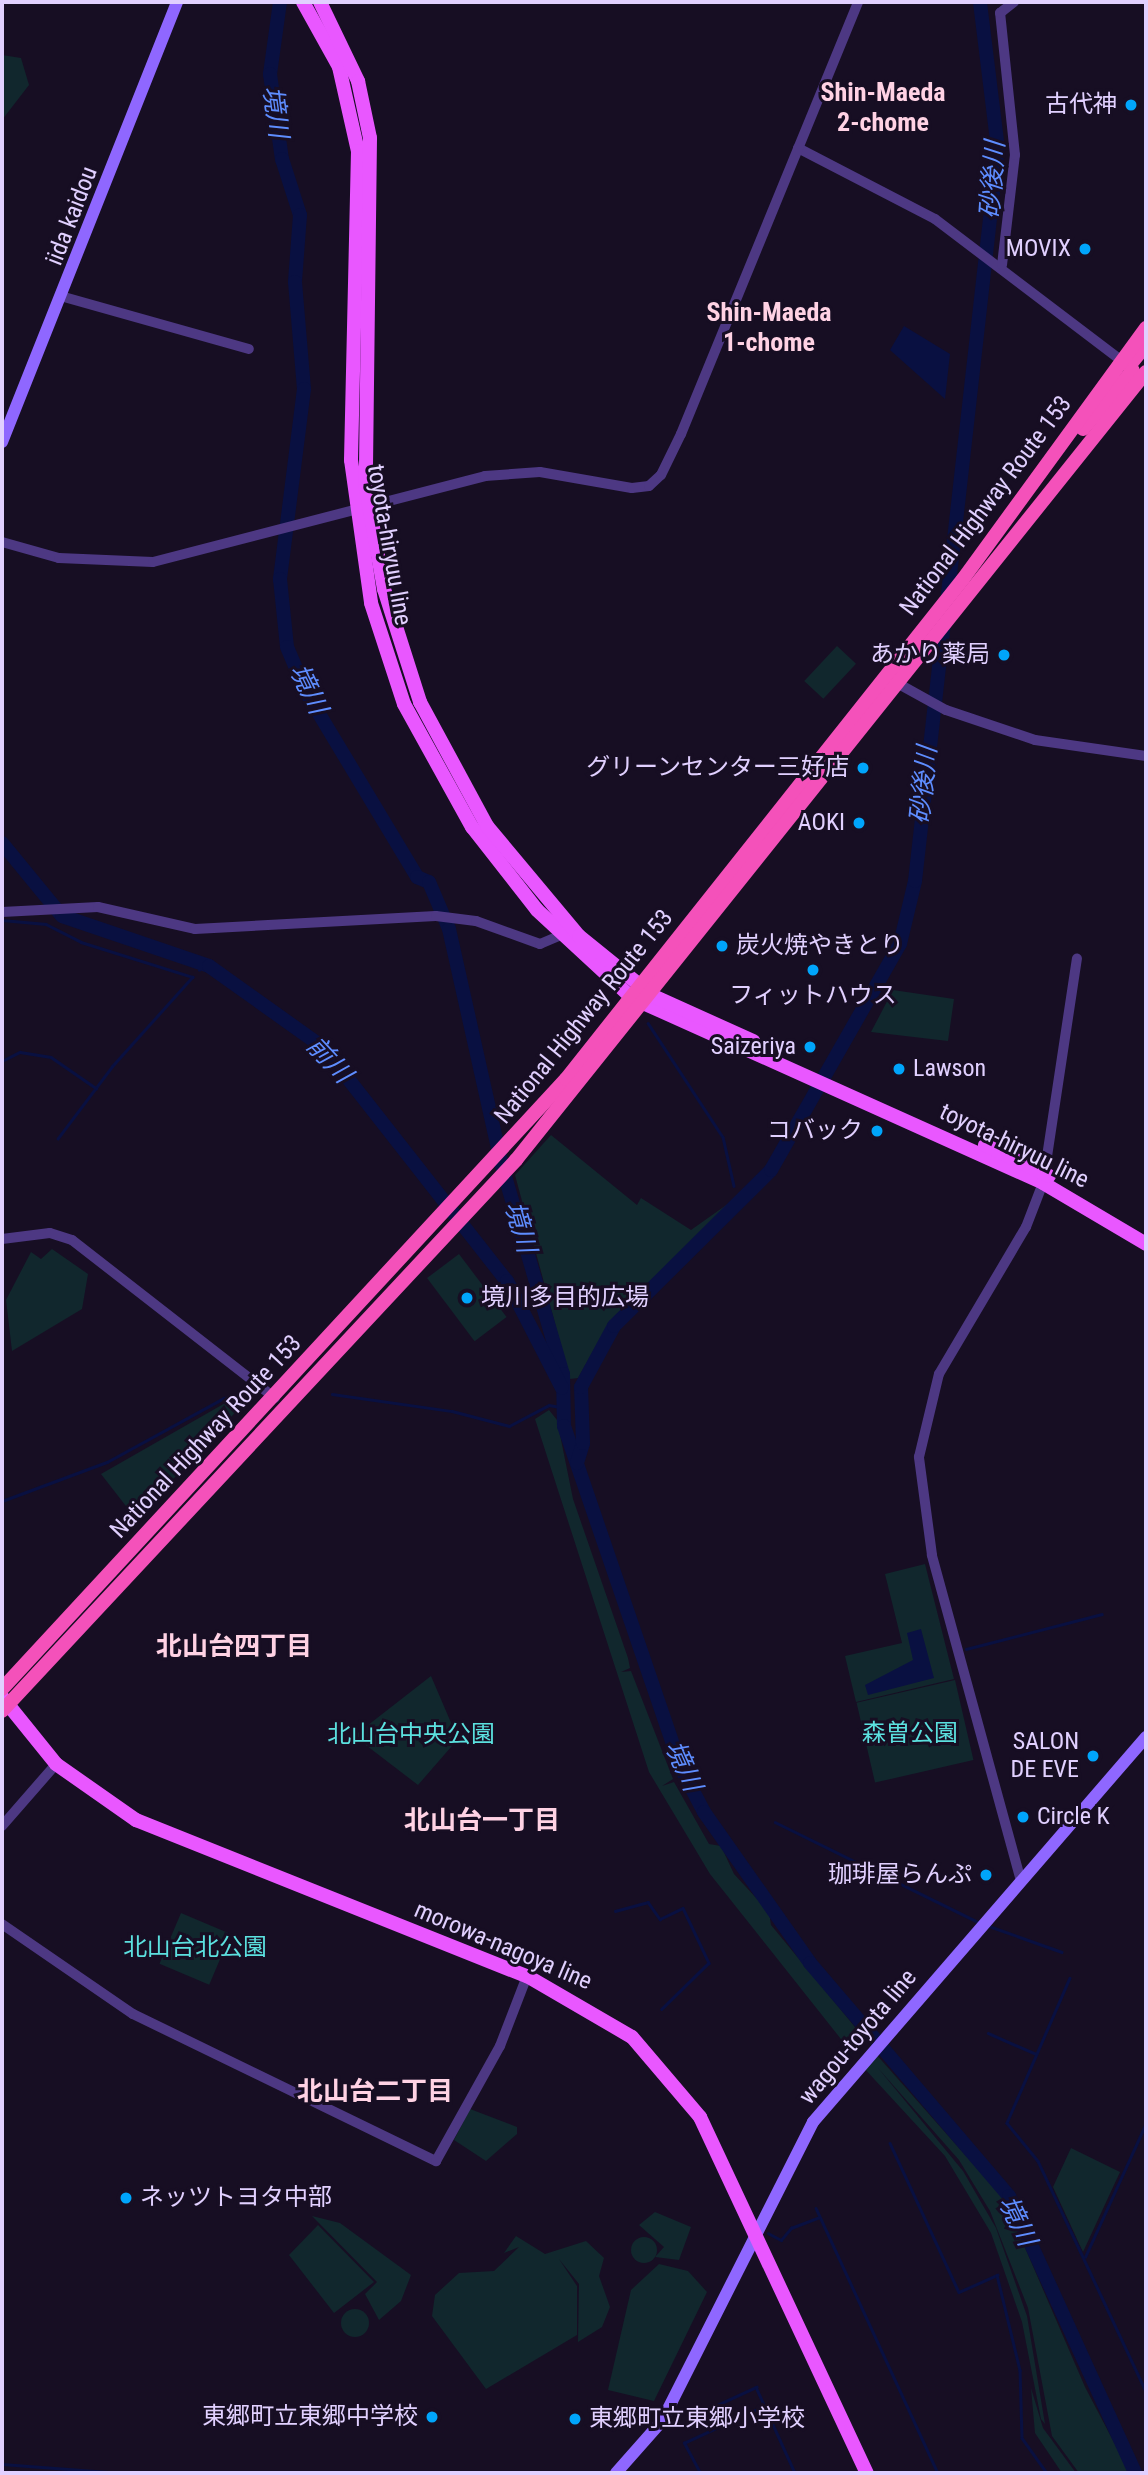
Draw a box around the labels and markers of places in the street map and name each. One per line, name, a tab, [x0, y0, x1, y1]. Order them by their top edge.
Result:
place label: 古代神	[1045, 91, 1117, 119]
marker: 古代神	[1123, 97, 1139, 113]
place label: MOVIX	[1006, 235, 1071, 263]
marker: MOVIX	[1077, 241, 1093, 257]
place label: あかり薬局	[870, 641, 990, 669]
marker: あかり薬局	[996, 647, 1012, 663]
place label: グリーンセンター三好店	[585, 754, 849, 782]
marker: グリーンセンター三好店	[855, 760, 871, 776]
place label: AOKI	[798, 809, 845, 837]
marker: AOKI	[851, 815, 867, 831]
place label: 炭火焼やきとり	[736, 932, 904, 960]
marker: 炭火焼やきとり	[714, 938, 730, 954]
marker: フィットハウス	[805, 962, 821, 978]
place label: フィットハウス	[729, 982, 897, 1010]
place label: Saizeriya	[711, 1033, 796, 1061]
marker: Saizeriya	[802, 1039, 818, 1055]
place label: Lawson	[913, 1055, 986, 1083]
marker: Lawson	[891, 1061, 907, 1077]
place label: コバック	[767, 1117, 863, 1145]
marker: コバック	[869, 1123, 885, 1139]
place label: 境川多目的広場	[481, 1284, 649, 1312]
marker: 境川多目的広場	[459, 1290, 475, 1306]
place label: SALON DE EVE	[1011, 1728, 1079, 1784]
marker: SALON DE EVE	[1085, 1748, 1101, 1764]
place label: Circle K	[1037, 1803, 1110, 1831]
marker: Circle K	[1015, 1809, 1031, 1825]
place label: 珈琲屋らんぷ	[828, 1861, 972, 1889]
marker: 珈琲屋らんぷ	[978, 1867, 994, 1883]
place label: ネッツトヨタ中部	[140, 2184, 332, 2212]
marker: ネッツトヨタ中部	[118, 2190, 134, 2206]
place label: 東郷町立東郷中学校	[202, 2403, 418, 2431]
place label: 東郷町立東郷小学校	[589, 2405, 805, 2433]
marker: 東郷町立東郷中学校	[424, 2409, 440, 2425]
marker: 東郷町立東郷小学校	[567, 2411, 583, 2427]

